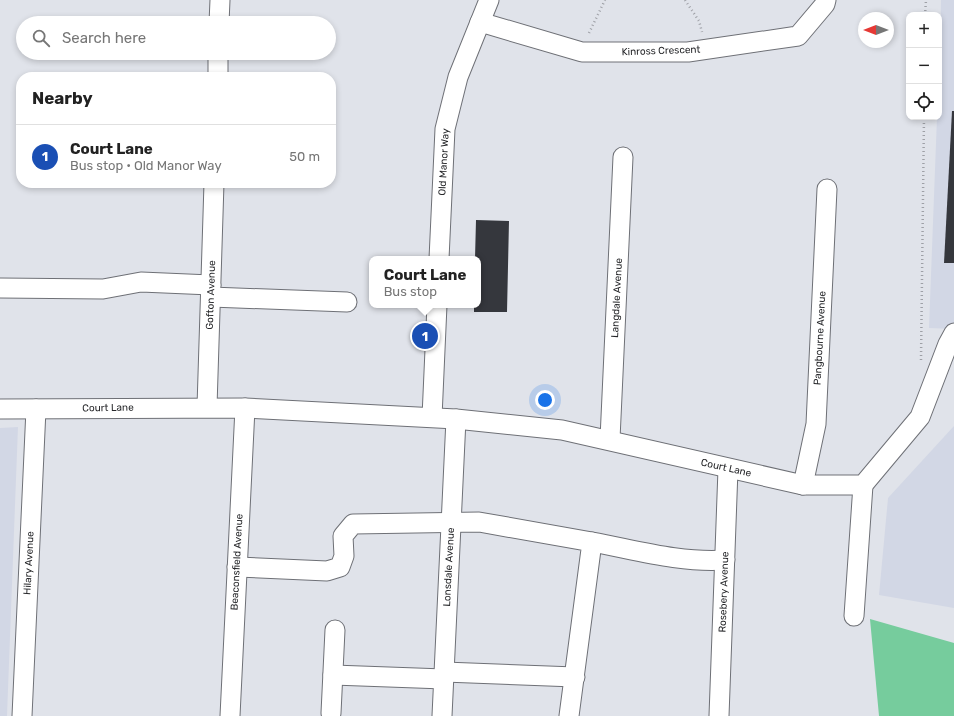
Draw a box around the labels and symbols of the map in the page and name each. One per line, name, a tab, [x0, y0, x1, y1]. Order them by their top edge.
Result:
north arrow	[858, 12, 894, 48]
street label: Kinross Crescent	[621, 44, 701, 58]
street label: Old Manor Way	[436, 128, 452, 196]
street label: Langdale Avenue	[609, 257, 625, 338]
street label: Gofton Avenue	[204, 260, 218, 330]
street label: Pangbourne Avenue	[812, 290, 828, 385]
pin: 1	[412, 321, 438, 351]
your location	[535, 390, 555, 410]
street label: Court Lane	[82, 402, 134, 414]
street label: Court Lane	[700, 456, 753, 480]
street label: Beaconsfield Avenue	[228, 513, 246, 611]
street label: Lonsdale Avenue	[441, 527, 457, 607]
street label: Hilary Avenue	[21, 530, 37, 595]
street label: Rosebery Avenue	[717, 551, 731, 633]

